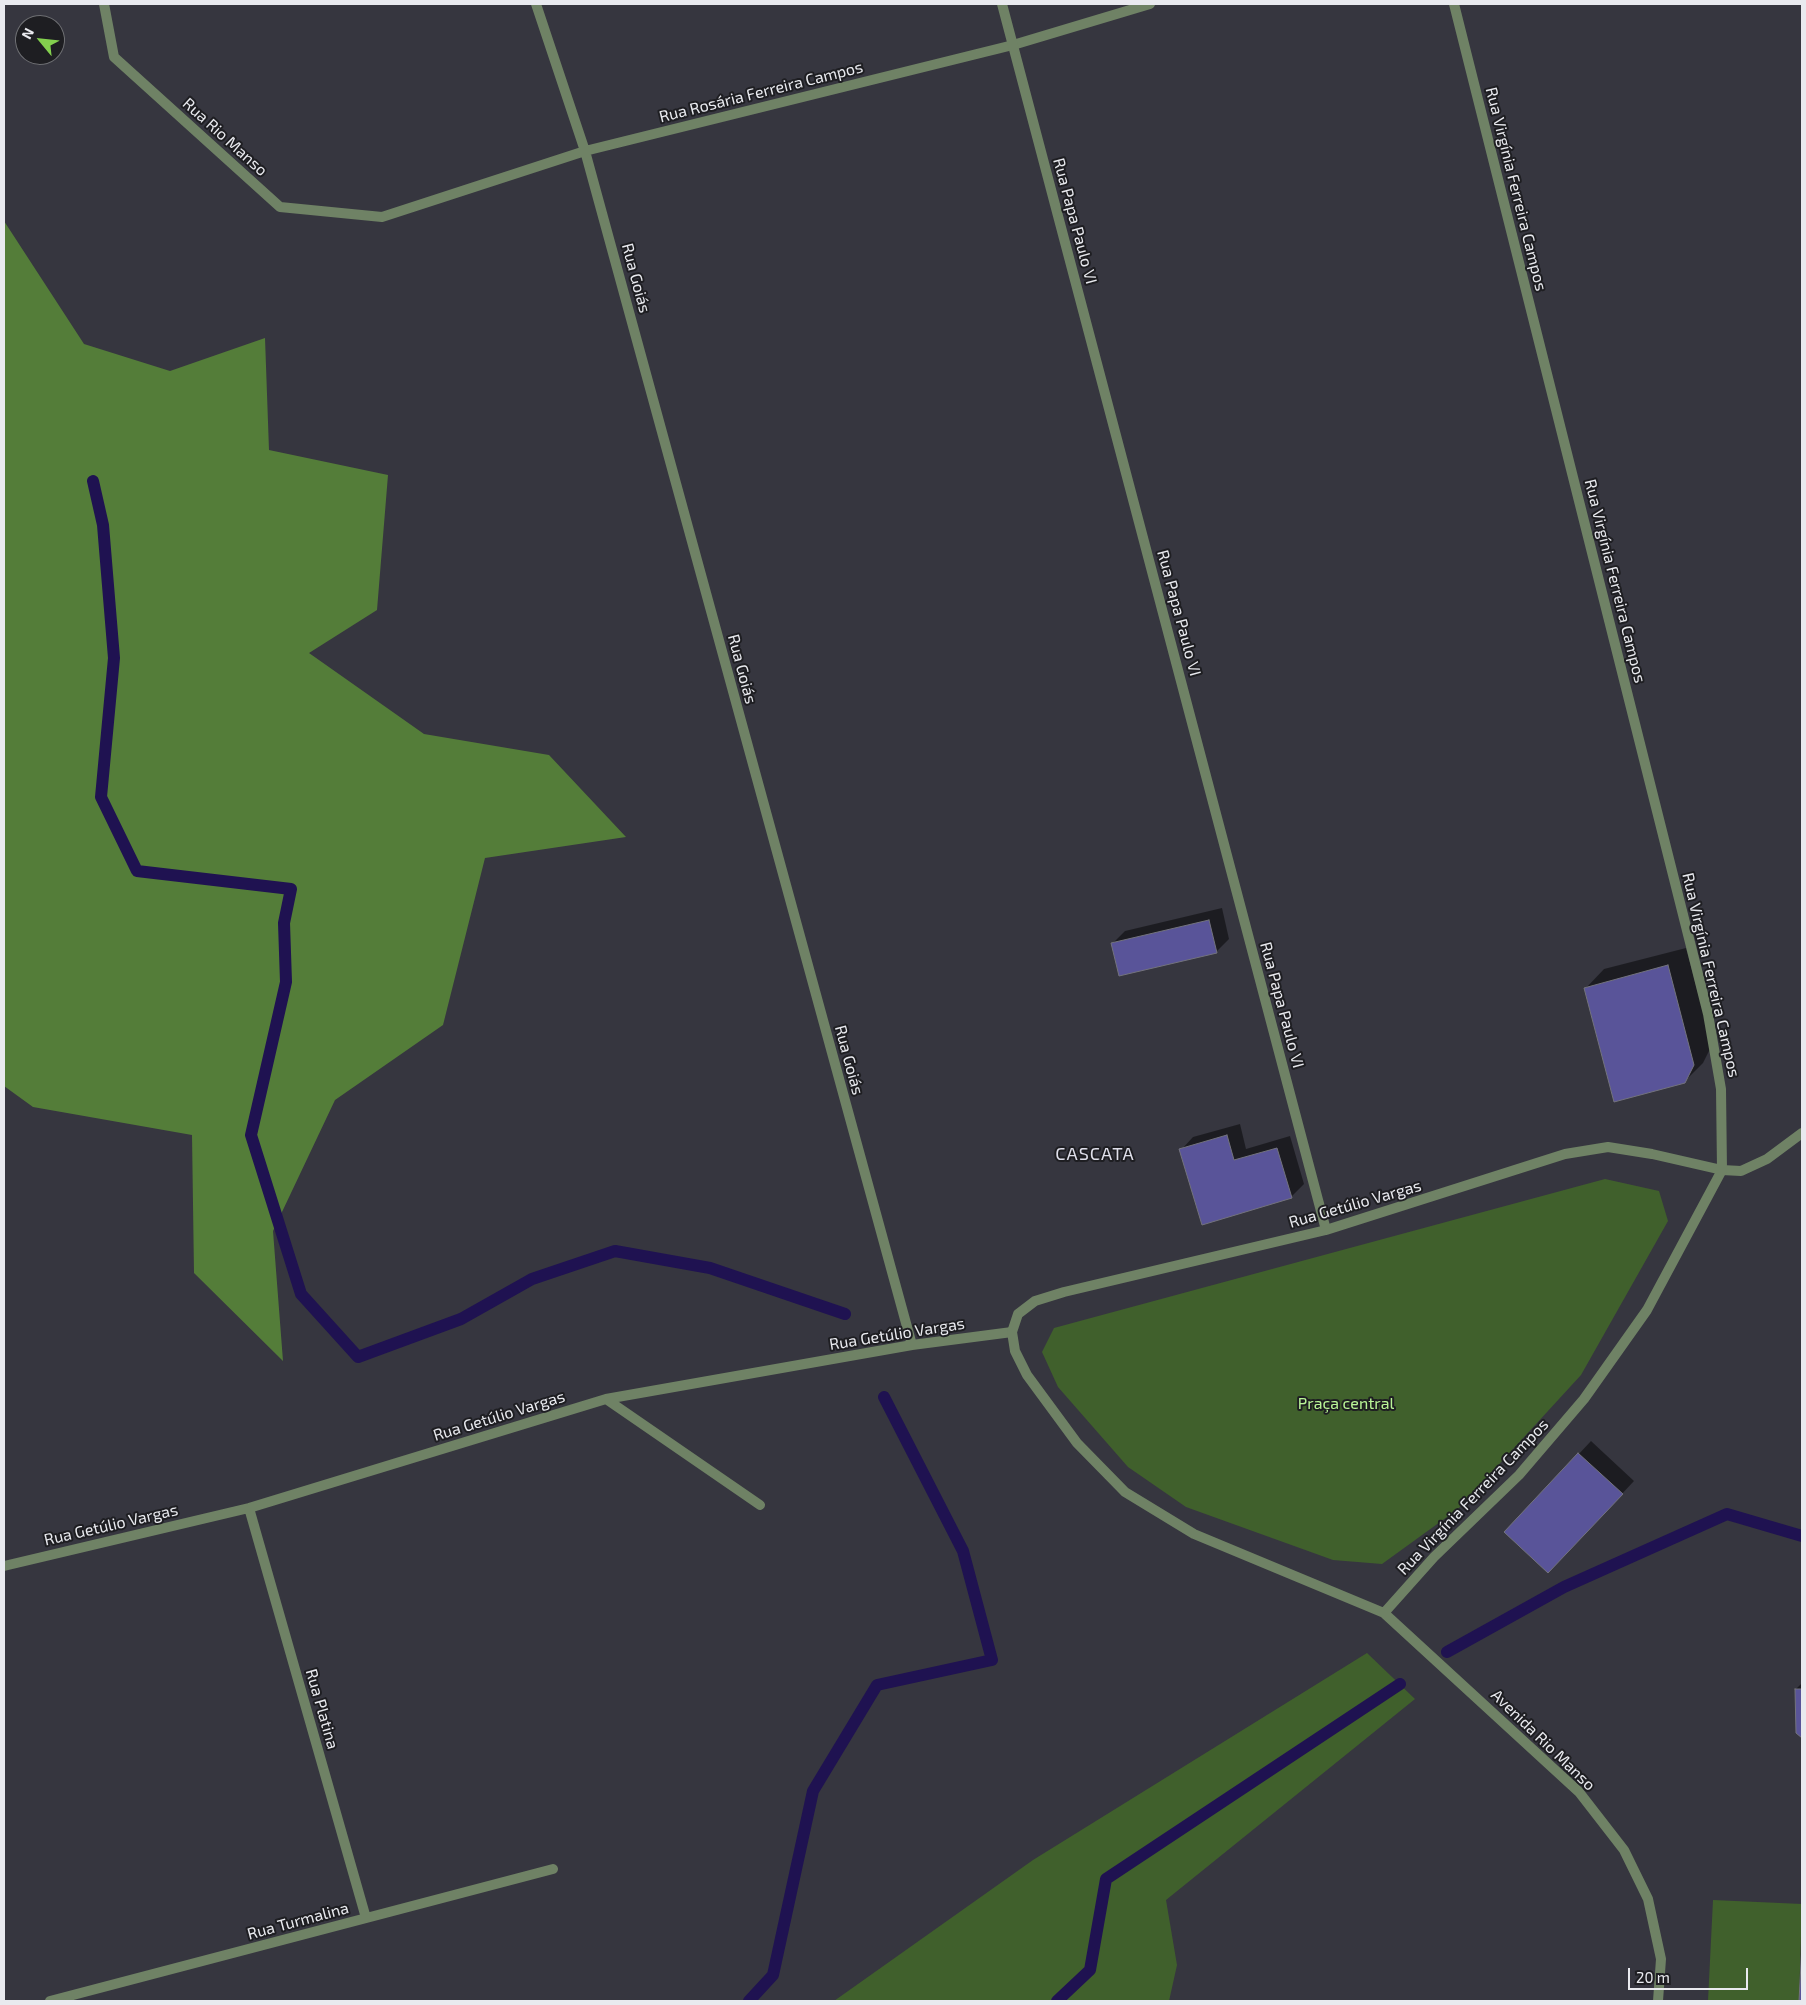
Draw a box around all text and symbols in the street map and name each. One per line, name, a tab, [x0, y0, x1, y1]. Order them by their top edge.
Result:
north arrow	[15, 15, 65, 65]
text: N	[17, 25, 37, 42]
street label: Rua Rosária Ferreira Campos	[657, 57, 865, 127]
street label: Rua Virgínia Ferreira Campos	[1481, 85, 1551, 293]
street label: Rua Rio Manso	[179, 94, 271, 180]
street label: Rua Papa Paulo VI	[1049, 156, 1101, 286]
street label: Rua Goiás	[617, 241, 655, 315]
street label: Rua Virgínia Ferreira Campos	[1580, 477, 1650, 685]
street label: Rua Papa Paulo VI	[1153, 548, 1205, 678]
street label: Rua Goiás	[723, 632, 761, 706]
street label: Rua Virgínia Ferreira Campos	[1678, 871, 1744, 1079]
street label: Rua Papa Paulo VI	[1256, 940, 1308, 1070]
street label: Rua Goiás	[830, 1023, 868, 1097]
district label: CASCATA	[1054, 1143, 1136, 1165]
street label: Rua Getúlio Vargas	[1287, 1176, 1423, 1232]
street label: Rua Getúlio Vargas	[828, 1314, 966, 1354]
street label: Rua Getúlio Vargas	[431, 1387, 567, 1445]
park label: Praça central	[1298, 1394, 1394, 1414]
street label: Rua Virgínia Ferreira Campos	[1393, 1415, 1553, 1579]
street label: Rua Getúlio Vargas	[42, 1500, 180, 1550]
street label: Rua Platina	[301, 1667, 343, 1751]
street label: Avenida Rio Manso	[1487, 1685, 1599, 1795]
street label: Rua Turmalina	[245, 1898, 351, 1944]
scale bar	[1631, 1958, 1751, 1990]
text: 20 m	[1636, 1968, 1670, 1986]

